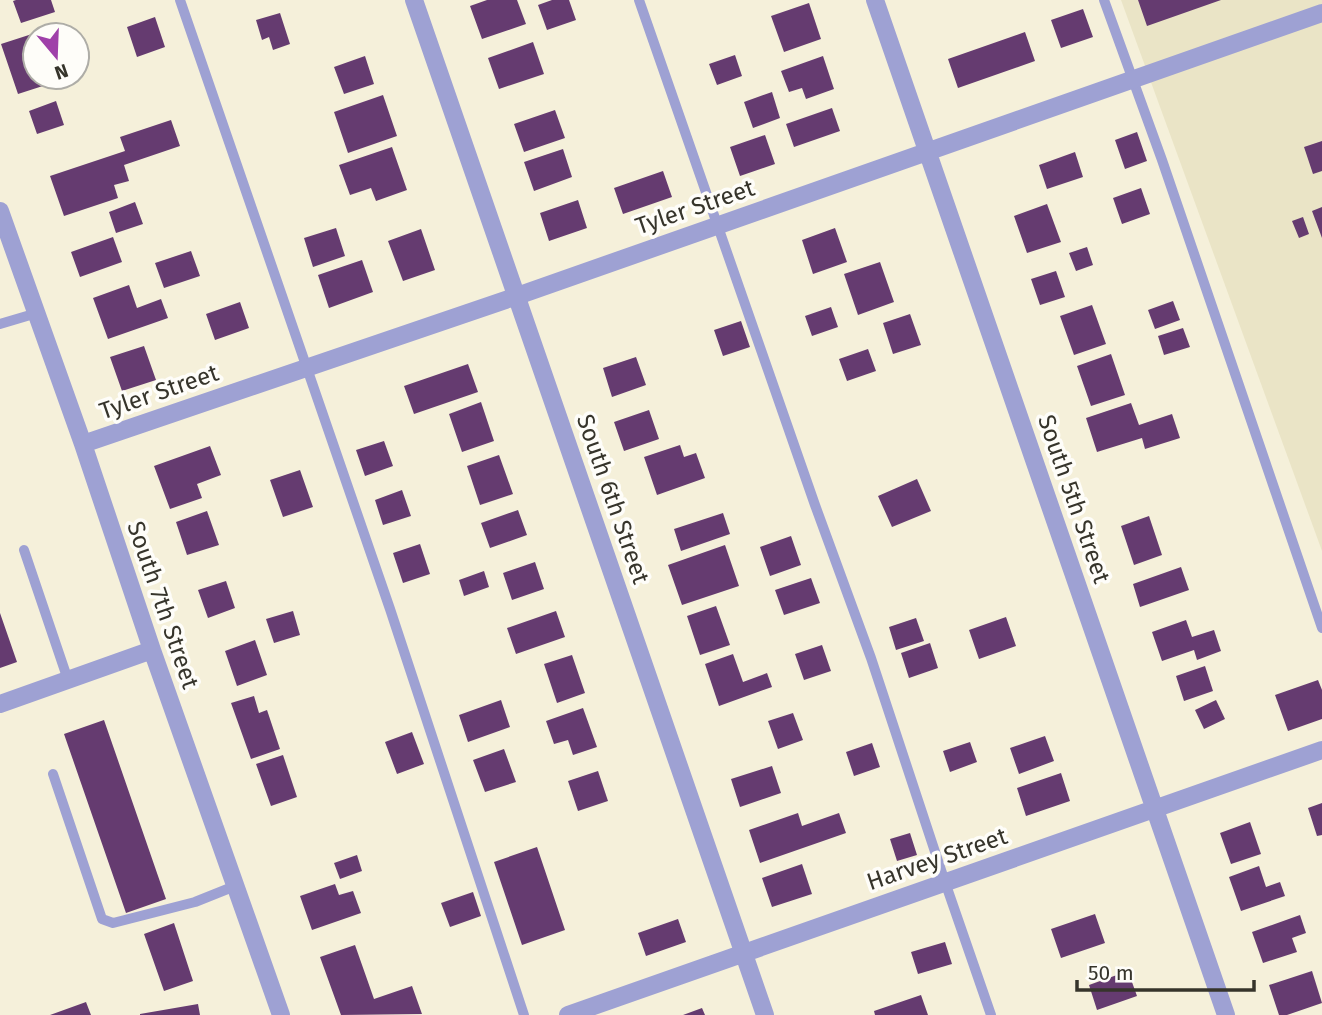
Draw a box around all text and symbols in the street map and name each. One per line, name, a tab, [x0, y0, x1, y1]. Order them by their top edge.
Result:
north arrow	[21, 21, 91, 91]
text: N	[52, 59, 71, 85]
street label: Tyler Street	[632, 173, 758, 240]
street label: Tyler Street	[96, 358, 222, 425]
street label: South 6th Street	[571, 411, 655, 588]
street label: South 5th Street	[1032, 411, 1116, 587]
street label: South 7th Street	[121, 518, 205, 693]
street label: Harvey Street	[863, 822, 1011, 896]
scale bar	[1077, 948, 1254, 992]
text: 50 m	[1088, 960, 1134, 986]

